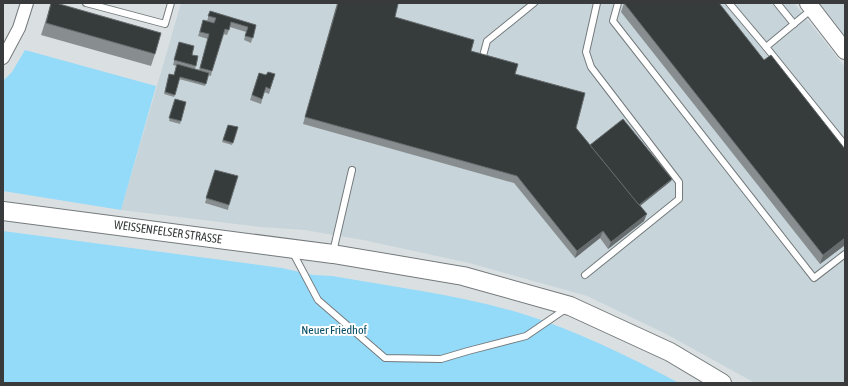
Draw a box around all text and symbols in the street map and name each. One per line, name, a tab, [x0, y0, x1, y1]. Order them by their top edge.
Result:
street label: WEISSENFELSER STRASSE	[113, 217, 223, 247]
park label: Neuer Friedhof	[301, 323, 368, 337]

